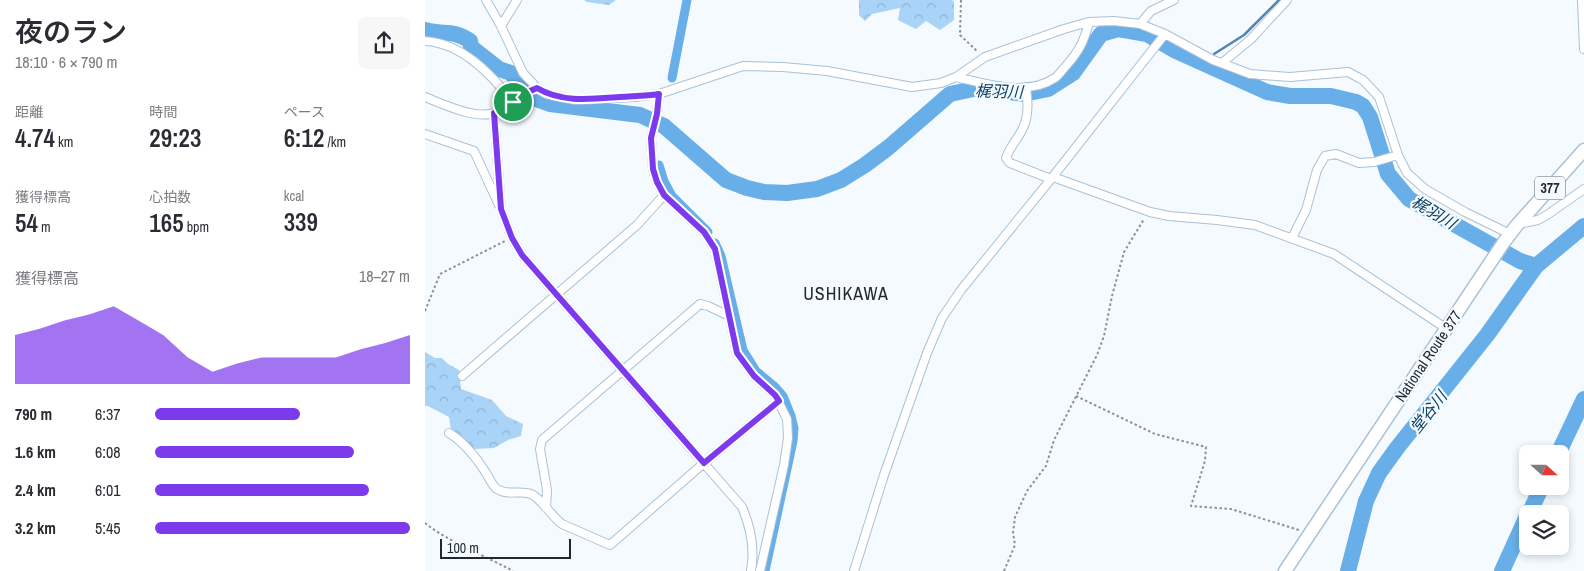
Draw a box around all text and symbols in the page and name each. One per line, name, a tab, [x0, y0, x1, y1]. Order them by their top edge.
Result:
text: 夜のラン	[15, 13, 127, 51]
button: share	[358, 17, 410, 69]
text: 18:10 · 6 × 790 m	[15, 51, 118, 73]
water label: 梶羽川	[975, 79, 1025, 103]
pin	[492, 81, 534, 123]
icon: arrive	[499, 88, 527, 116]
text: 距離	[15, 103, 43, 121]
text: 時間	[149, 103, 177, 121]
text: ペース	[284, 103, 325, 121]
text: 4.74	[15, 121, 55, 155]
text: 29:23	[149, 121, 201, 155]
text: 6:12	[284, 121, 324, 155]
text: km	[55, 133, 73, 151]
text: /km	[324, 133, 346, 151]
road number: 377	[1535, 177, 1565, 200]
text: kcal	[284, 187, 304, 205]
text: 獲得標高	[15, 188, 71, 206]
text: 心拍数	[149, 188, 191, 206]
water label: 梶羽川	[1408, 190, 1462, 235]
text: 339	[284, 205, 318, 239]
text: 54	[15, 206, 38, 240]
text: 165	[149, 206, 184, 240]
text: m	[38, 218, 51, 236]
text: bpm	[184, 218, 209, 236]
text: 18–27 m	[359, 265, 410, 287]
text: 獲得標高	[15, 267, 79, 289]
district label: USHIKAWA	[803, 281, 889, 306]
street label: National Route 377	[1390, 306, 1466, 406]
water label: 堂谷川	[1405, 385, 1453, 438]
text: 790 m	[15, 403, 52, 425]
text: 6:37	[95, 403, 121, 425]
text: 1.6 km	[15, 441, 56, 463]
text: 6:08	[95, 441, 121, 463]
north arrow	[1519, 445, 1569, 495]
map controls	[1519, 445, 1569, 555]
text: 2.4 km	[15, 479, 56, 501]
text: 6:01	[95, 479, 121, 501]
button: layers	[1519, 505, 1569, 555]
text: 3.2 km	[15, 517, 56, 539]
text: 5:45	[95, 517, 121, 539]
scale bar	[440, 536, 571, 559]
text: 100 m	[447, 539, 479, 557]

